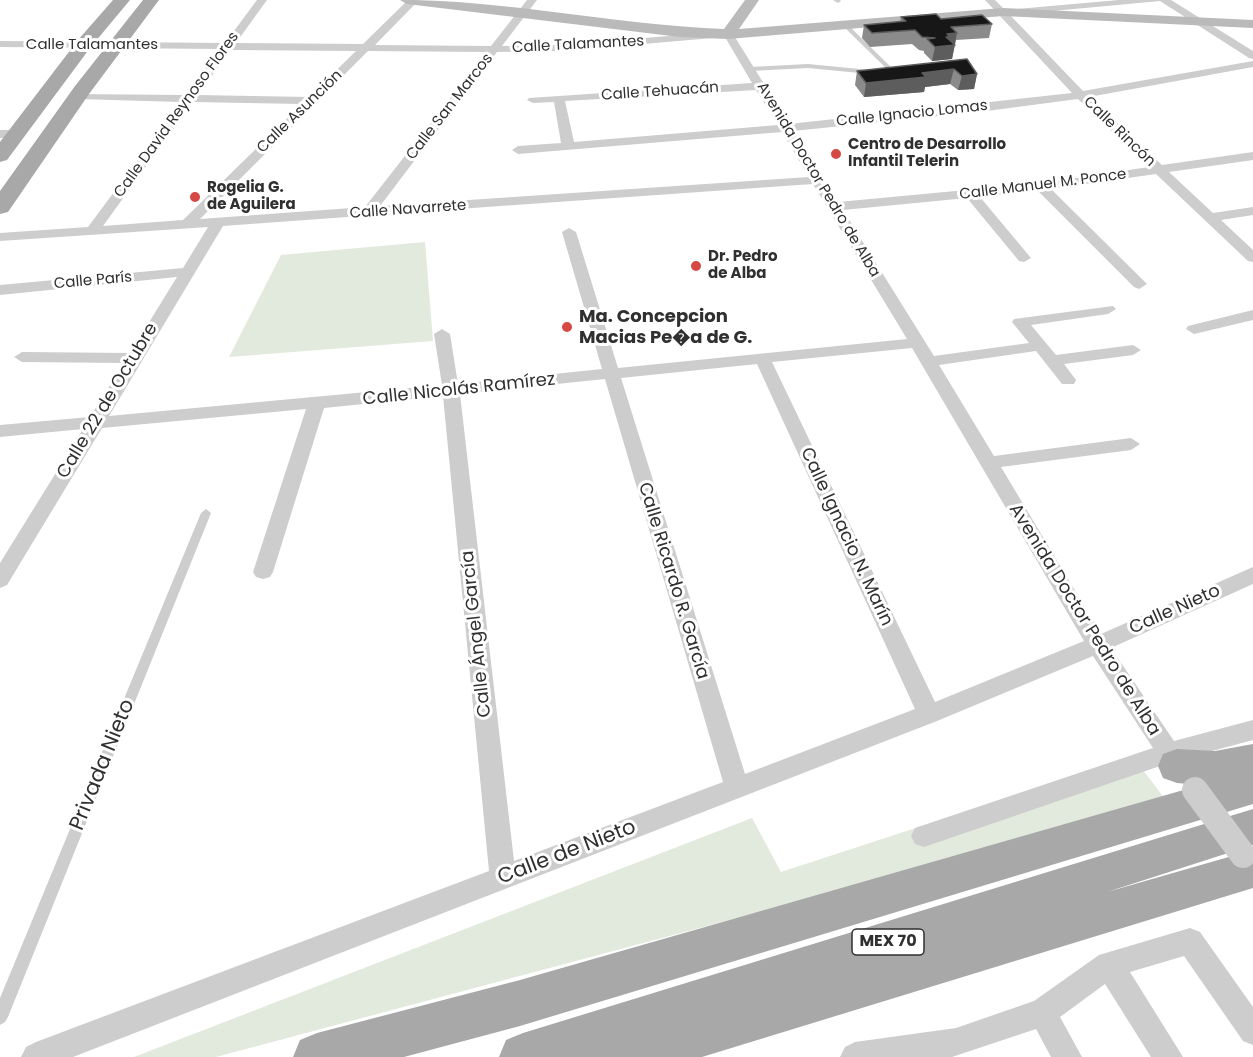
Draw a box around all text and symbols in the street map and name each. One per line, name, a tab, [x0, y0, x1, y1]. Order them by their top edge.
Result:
street label: Calle David Reynoso Flores	[111, 29, 243, 201]
street label: Calle Talamantes	[511, 33, 645, 57]
street label: Calle Talamantes	[26, 36, 158, 54]
street label: Calle San Marcos	[403, 50, 497, 164]
street label: Calle Asunción	[254, 67, 346, 157]
street label: Calle Tehuacán	[601, 79, 719, 105]
street label: Avenida Doctor Pedro de Alba	[753, 79, 883, 281]
street label: Calle Rincón	[1079, 93, 1159, 171]
street label: Calle Ignacio Lomas	[836, 97, 988, 131]
place label: Centro de Desarrollo Infantil Telerin	[848, 136, 1006, 171]
marker: Centro de Desarrollo Infantil Telerin	[829, 147, 843, 161]
street label: Calle Manuel M. Ponce	[959, 166, 1127, 204]
place label: Rogelia G. de Aguilera	[207, 179, 296, 214]
marker: Rogelia G. de Aguilera	[188, 190, 202, 204]
street label: Calle Navarrete	[349, 197, 467, 223]
place label: Dr. Pedro de Alba	[708, 248, 777, 283]
marker: Dr. Pedro de Alba	[689, 259, 703, 273]
street label: Calle París	[53, 269, 133, 293]
place label: Ma. Concepcion Macias Pe�a de G.	[579, 306, 752, 348]
street label: Calle 22 de Octubre	[53, 319, 163, 483]
marker: Ma. Concepcion Macias Pe�a de G.	[560, 320, 574, 334]
street label: Calle Nicolás Ramírez	[362, 369, 556, 411]
street label: Calle Ignacio N. Marín	[795, 444, 897, 630]
street label: Calle Ricardo R. García	[633, 480, 713, 682]
street label: Avenida Doctor Pedro de Alba	[1004, 500, 1164, 740]
street label: Calle Ángel García	[458, 550, 496, 718]
street label: Calle Nieto	[1126, 580, 1224, 640]
street label: Privada Nieto	[65, 696, 141, 834]
street label: Calle de Nieto	[494, 815, 640, 891]
road number: MEX 70	[852, 929, 924, 955]

